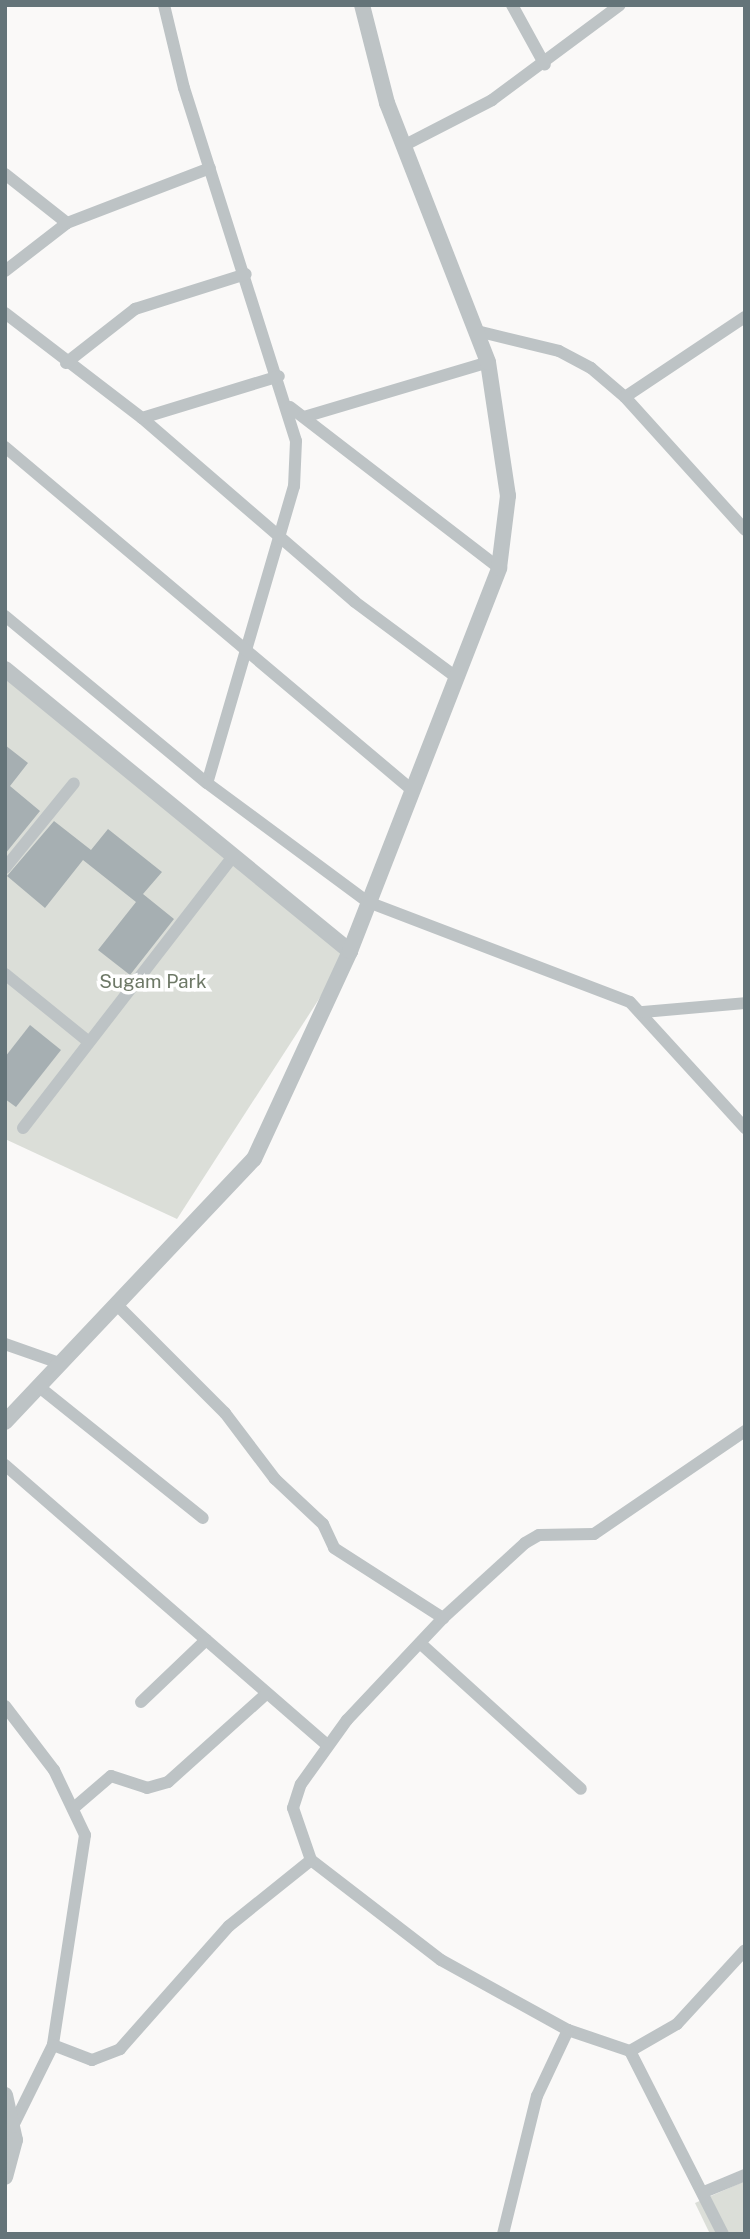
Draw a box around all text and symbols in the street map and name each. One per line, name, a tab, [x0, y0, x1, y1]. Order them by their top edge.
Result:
park label: Sugam Park	[99, 971, 207, 993]

